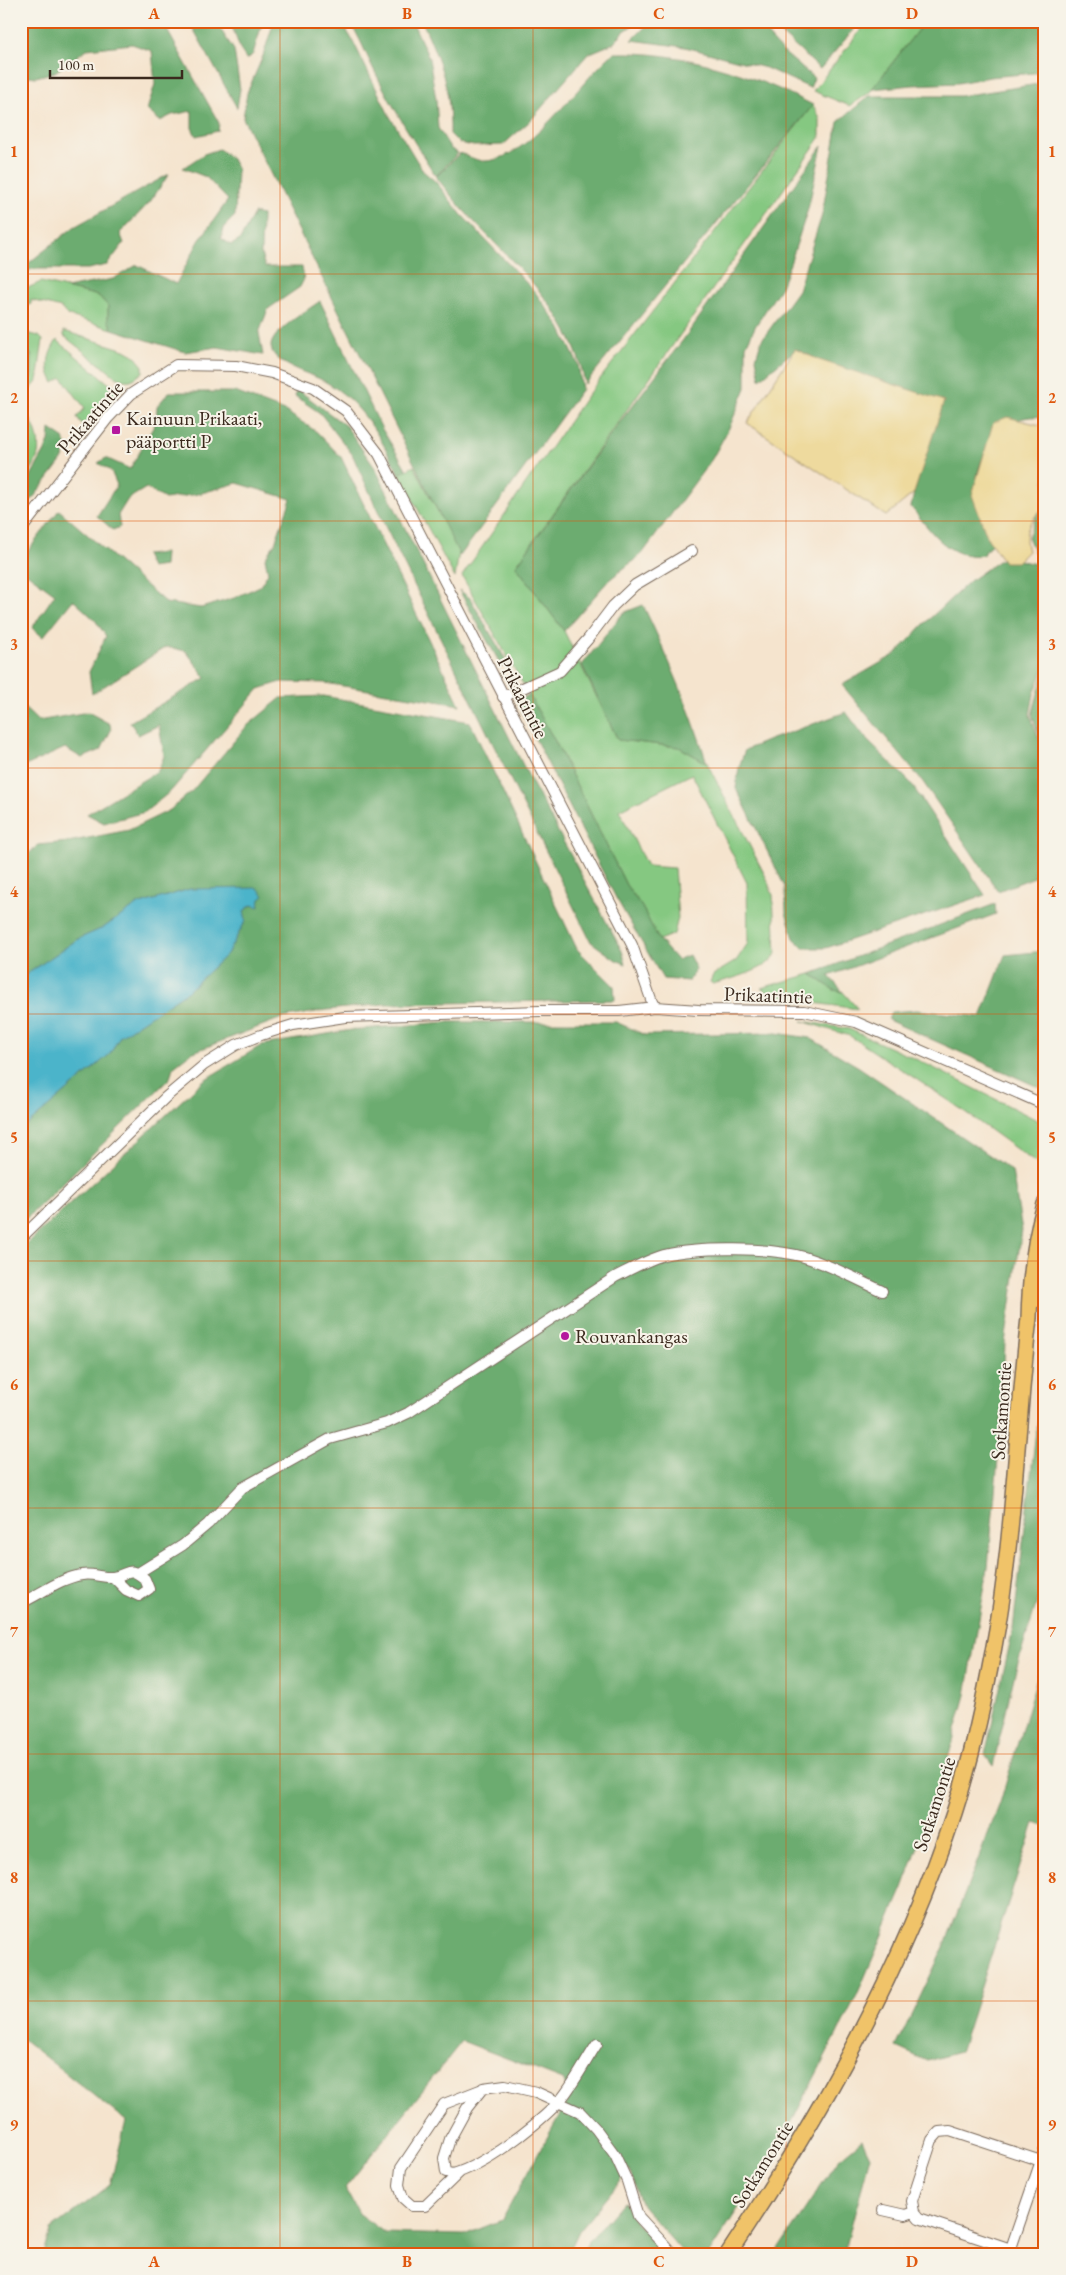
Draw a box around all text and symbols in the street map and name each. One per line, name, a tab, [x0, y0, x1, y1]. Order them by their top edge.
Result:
text: A	[147, 3, 160, 24]
text: B	[402, 3, 412, 24]
text: C	[653, 3, 665, 24]
text: D	[906, 3, 918, 24]
scale bar	[50, 48, 182, 80]
text: 100 m	[58, 55, 95, 74]
text: 1	[10, 141, 18, 162]
text: 1	[1048, 141, 1056, 162]
street label: Prikaatintie	[51, 375, 129, 459]
text: 2	[10, 387, 19, 408]
text: 2	[1048, 387, 1057, 408]
place label: Kainuun Prikaati, pääportti P	[126, 405, 262, 454]
marker: Kainuun Prikaati, pääportti P	[110, 424, 122, 436]
text: 3	[10, 634, 18, 655]
text: 3	[1048, 634, 1056, 655]
street label: Prikaatintie	[491, 652, 555, 743]
text: 4	[10, 881, 19, 902]
text: 4	[1048, 881, 1057, 902]
street label: Prikaatintie	[723, 980, 813, 1010]
text: 5	[10, 1127, 18, 1148]
text: 5	[1048, 1127, 1056, 1148]
place label: Rouvankangas	[575, 1323, 688, 1349]
marker: Rouvankangas	[559, 1330, 571, 1342]
street label: Sotkamontie	[985, 1361, 1017, 1461]
text: 6	[10, 1374, 19, 1395]
text: 6	[1048, 1374, 1057, 1395]
text: 7	[10, 1621, 19, 1642]
text: 7	[1048, 1621, 1057, 1642]
street label: Sotkamontie	[907, 1753, 962, 1855]
text: 8	[10, 1867, 18, 1888]
text: 8	[1048, 1867, 1056, 1888]
text: 9	[10, 2114, 19, 2135]
text: 9	[1048, 2114, 1057, 2135]
street label: Sotkamontie	[725, 2115, 799, 2212]
text: A	[147, 2251, 160, 2272]
text: B	[402, 2251, 412, 2272]
text: C	[653, 2251, 665, 2272]
text: D	[906, 2251, 918, 2272]

